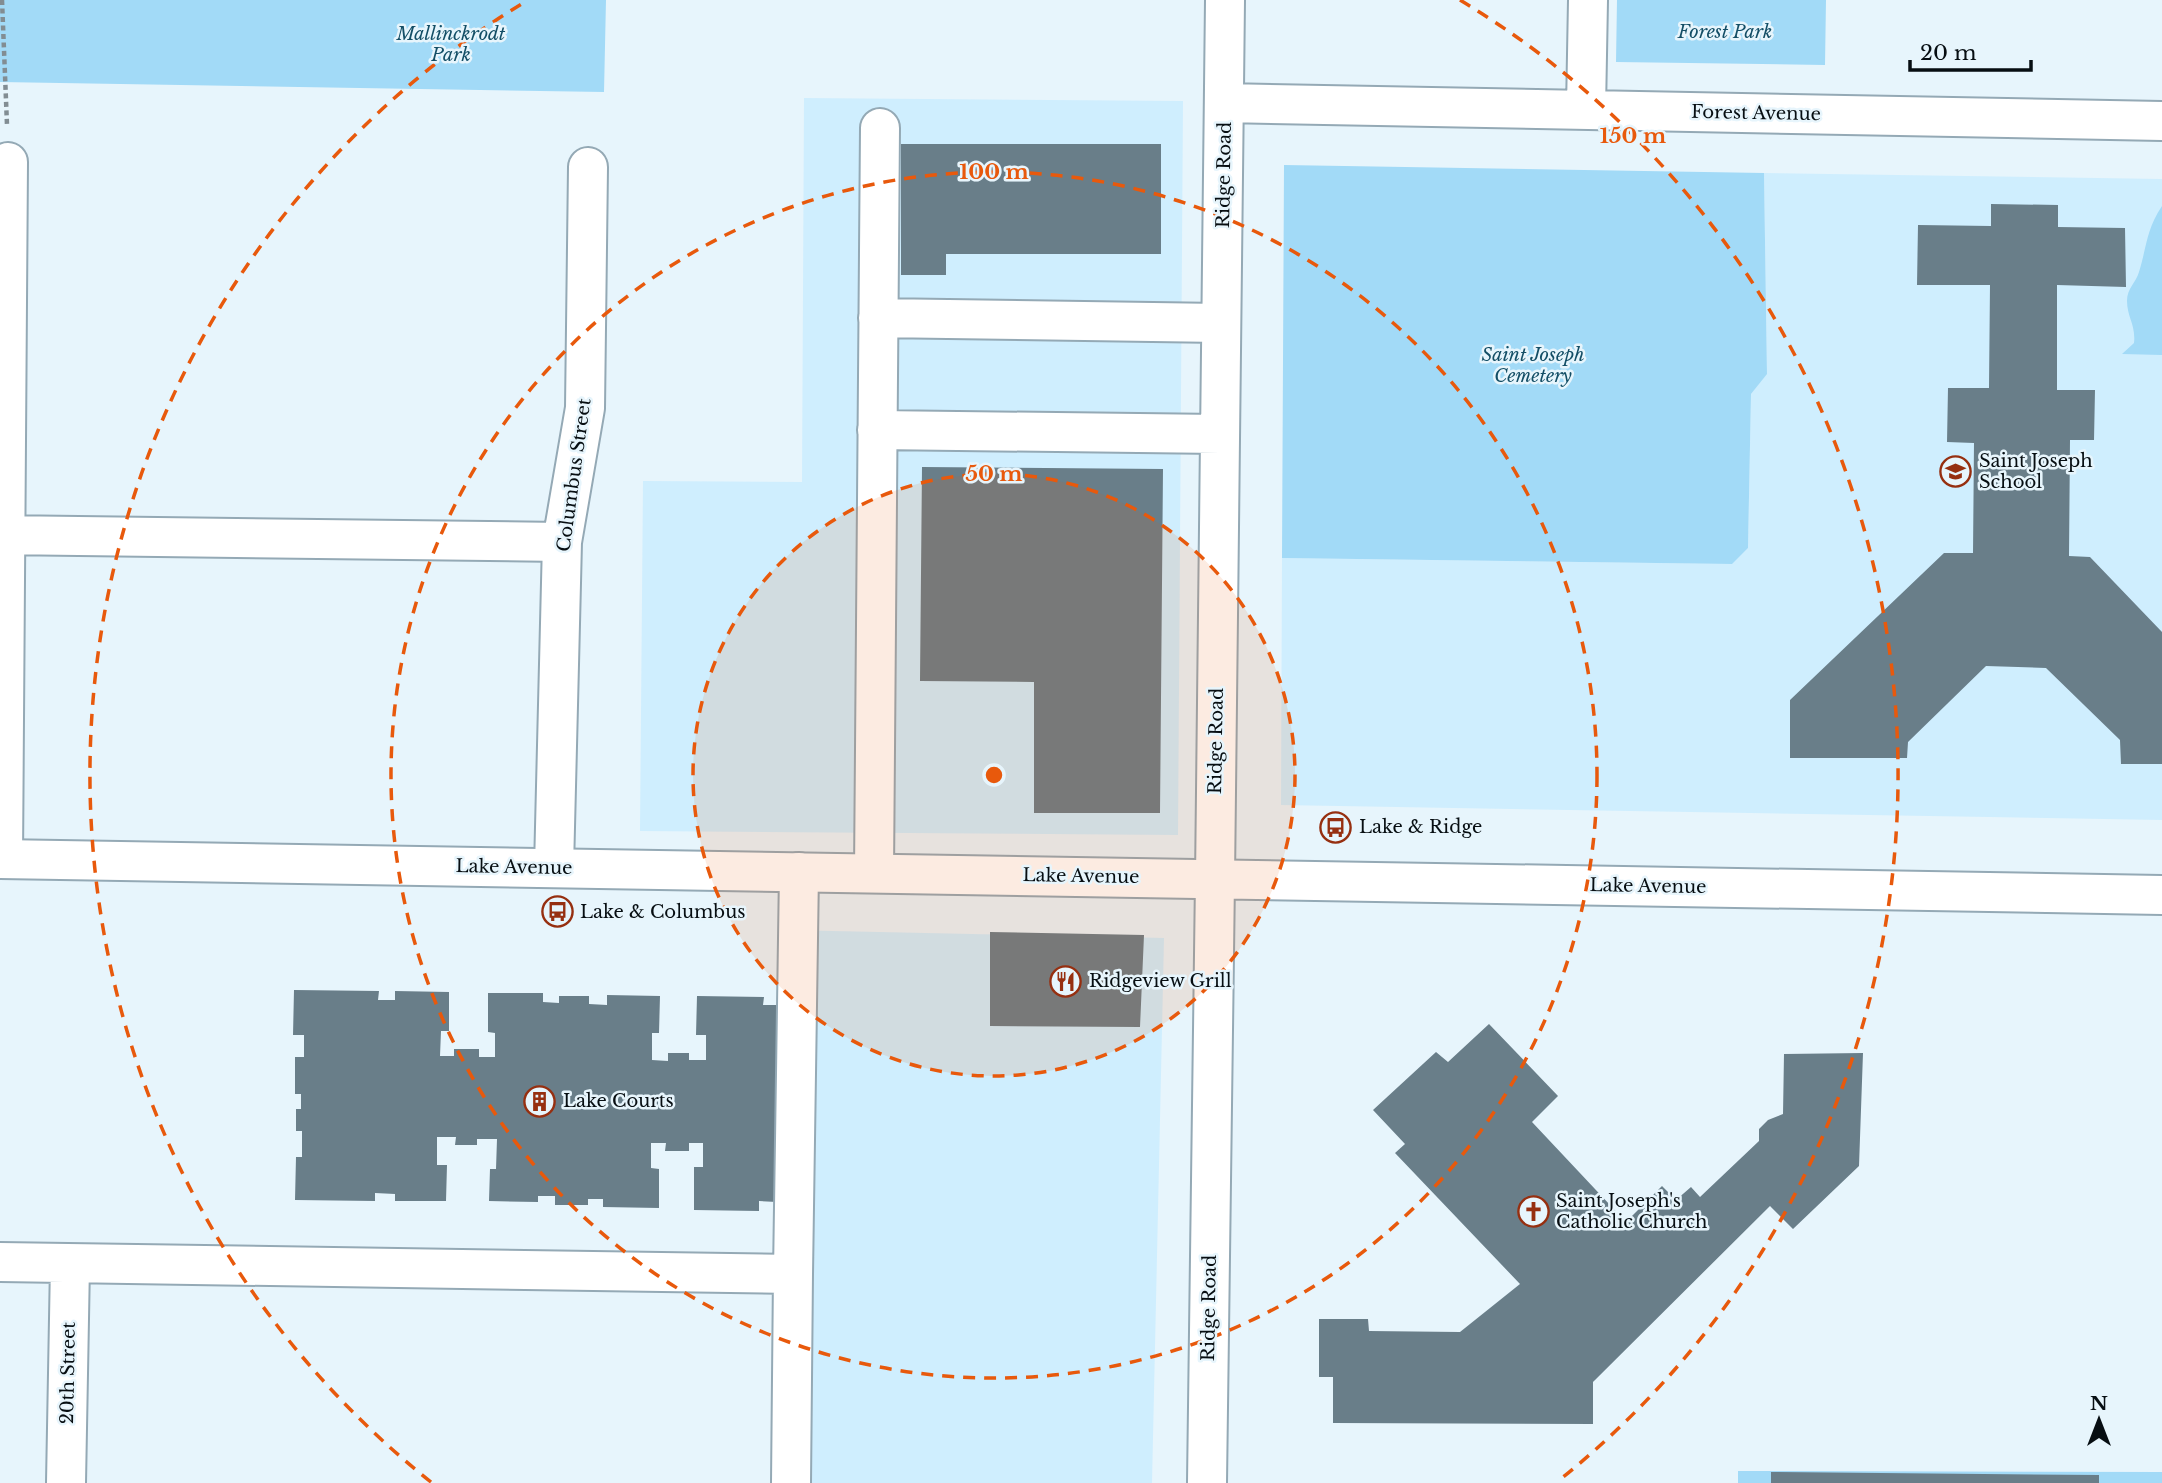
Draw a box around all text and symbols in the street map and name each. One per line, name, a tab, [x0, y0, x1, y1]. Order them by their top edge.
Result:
park label: Forest Park	[1677, 21, 1772, 43]
park label: Mallinckrodt Park	[396, 23, 506, 66]
scale bar	[1910, 28, 2031, 72]
text: 20 m	[1920, 40, 1977, 66]
street label: Forest Avenue	[1691, 101, 1821, 125]
street label: Ridge Road	[1212, 122, 1236, 228]
text: 150 m	[1600, 123, 1666, 149]
text: 100 m	[959, 159, 1029, 185]
park label: Saint Joseph Cemetery	[1481, 344, 1585, 387]
street label: Columbus Street	[552, 397, 596, 553]
place label: Saint Joseph School	[1979, 450, 2093, 493]
school or university icon: Saint Joseph School	[1939, 454, 1973, 488]
text: 50 m	[965, 461, 1023, 487]
street label: Ridge Road	[1204, 688, 1228, 794]
centre of rings	[982, 763, 1006, 787]
bus stop icon: Lake & Ridge	[1319, 810, 1353, 844]
place label: Lake & Ridge	[1359, 816, 1482, 838]
street label: Lake Avenue	[455, 855, 573, 879]
street label: Lake Avenue	[1022, 864, 1140, 888]
street label: Lake Avenue	[1589, 874, 1707, 898]
bus stop icon: Lake & Columbus	[540, 895, 574, 929]
place label: Lake & Columbus	[580, 901, 745, 923]
restaurant icon: Ridgeview Grill	[1049, 964, 1083, 998]
place label: Ridgeview Grill	[1089, 970, 1232, 992]
building icon: Lake Courts	[523, 1084, 557, 1118]
place label: Lake Courts	[563, 1090, 674, 1112]
place label: Saint Joseph's Catholic Church	[1556, 1190, 1707, 1233]
church icon: Saint Joseph's Catholic Church	[1516, 1194, 1550, 1228]
street label: Ridge Road	[1197, 1255, 1221, 1361]
street label: 20th Street	[56, 1321, 80, 1424]
north arrow	[2064, 1385, 2134, 1455]
text: N	[2090, 1392, 2108, 1415]

